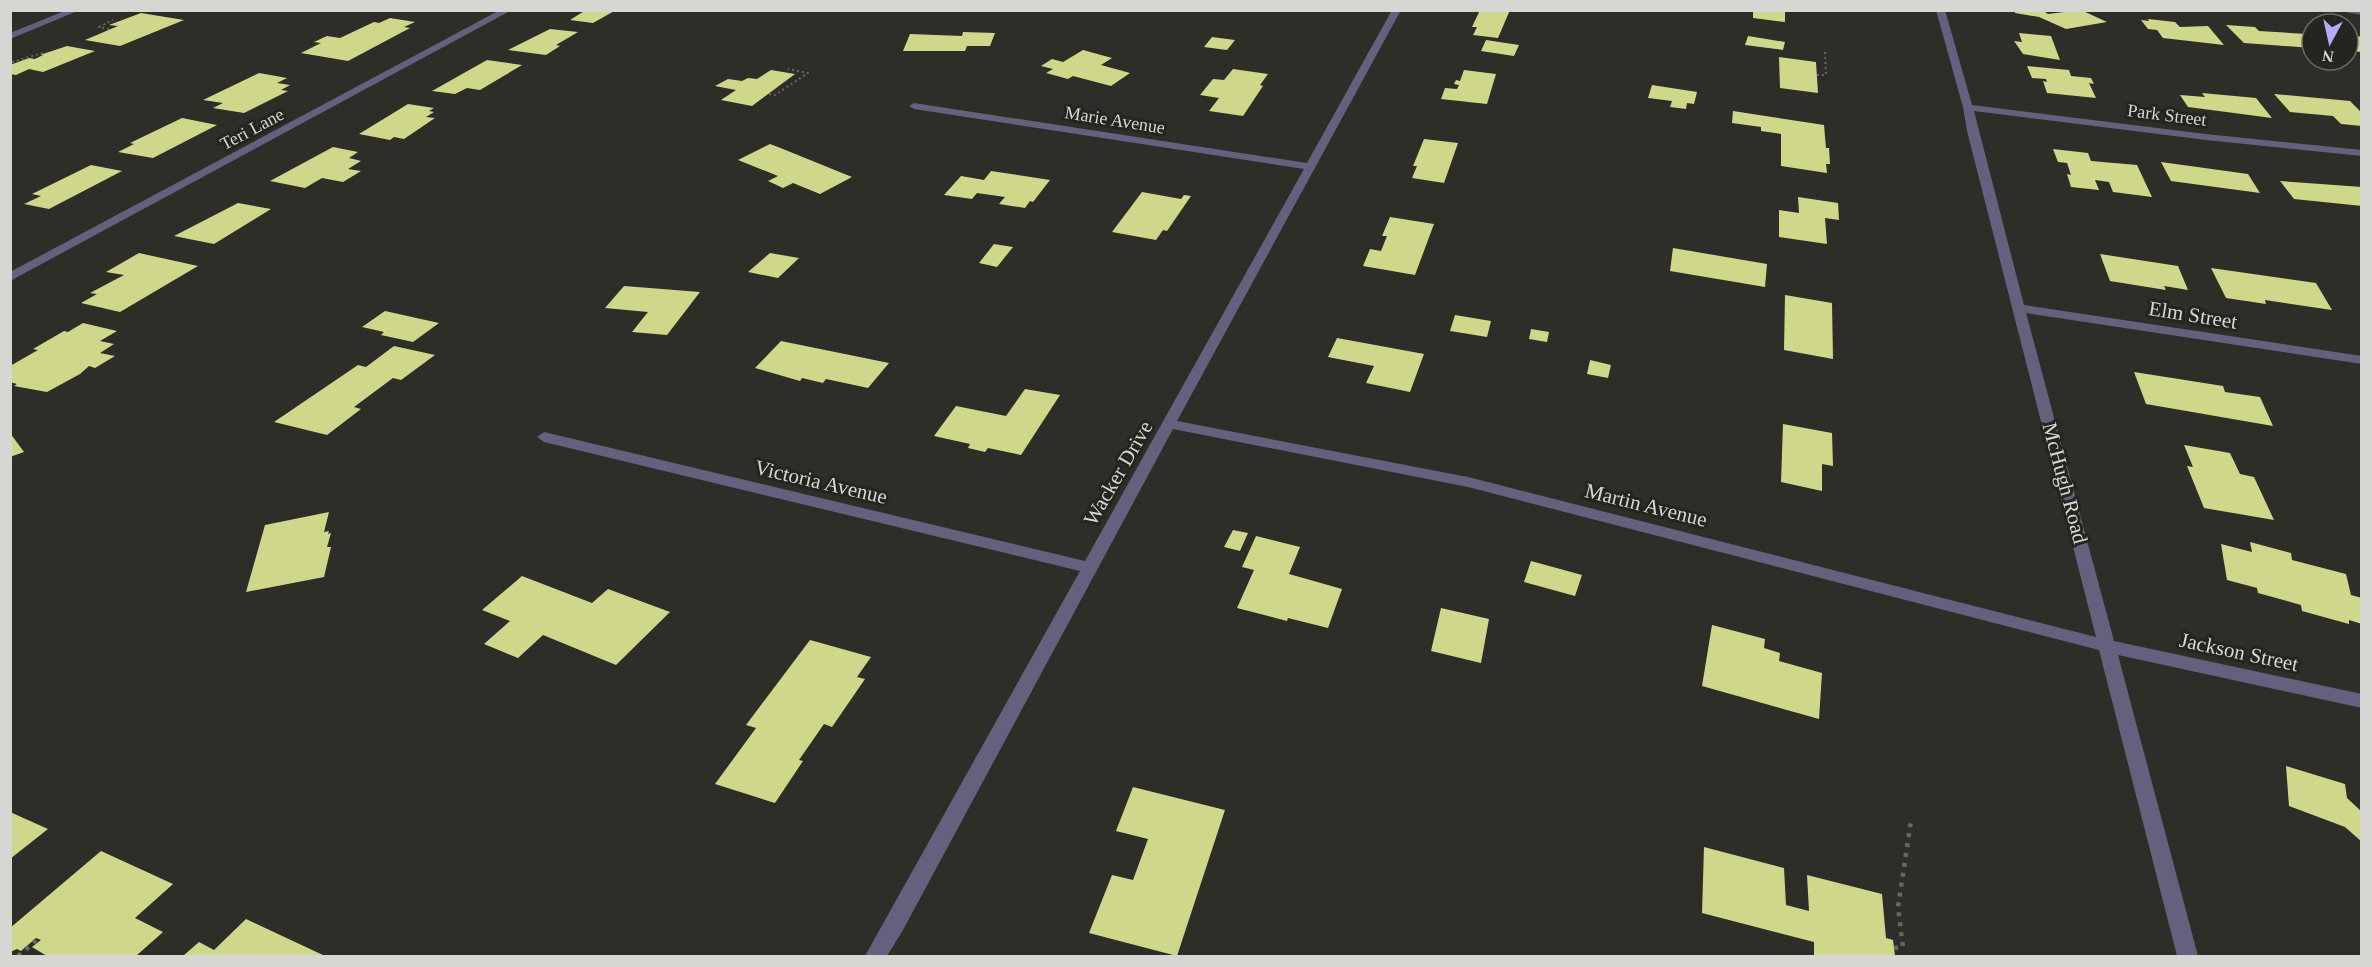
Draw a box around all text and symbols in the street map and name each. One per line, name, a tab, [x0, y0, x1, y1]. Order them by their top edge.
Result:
north arrow	[2300, 12, 2360, 72]
text: N	[2321, 47, 2335, 66]
street label: Park Street	[2126, 100, 2208, 130]
street label: Marie Avenue	[1063, 102, 1167, 138]
street label: Teri Lane	[217, 104, 287, 154]
street label: Elm Street	[2147, 296, 2239, 334]
street label: Wacker Drive	[1078, 416, 1158, 530]
street label: McHugh Road	[2037, 420, 2093, 547]
street label: Victoria Avenue	[752, 455, 890, 509]
street label: Martin Avenue	[1582, 478, 1710, 532]
street label: Jackson Street	[2177, 628, 2301, 676]

